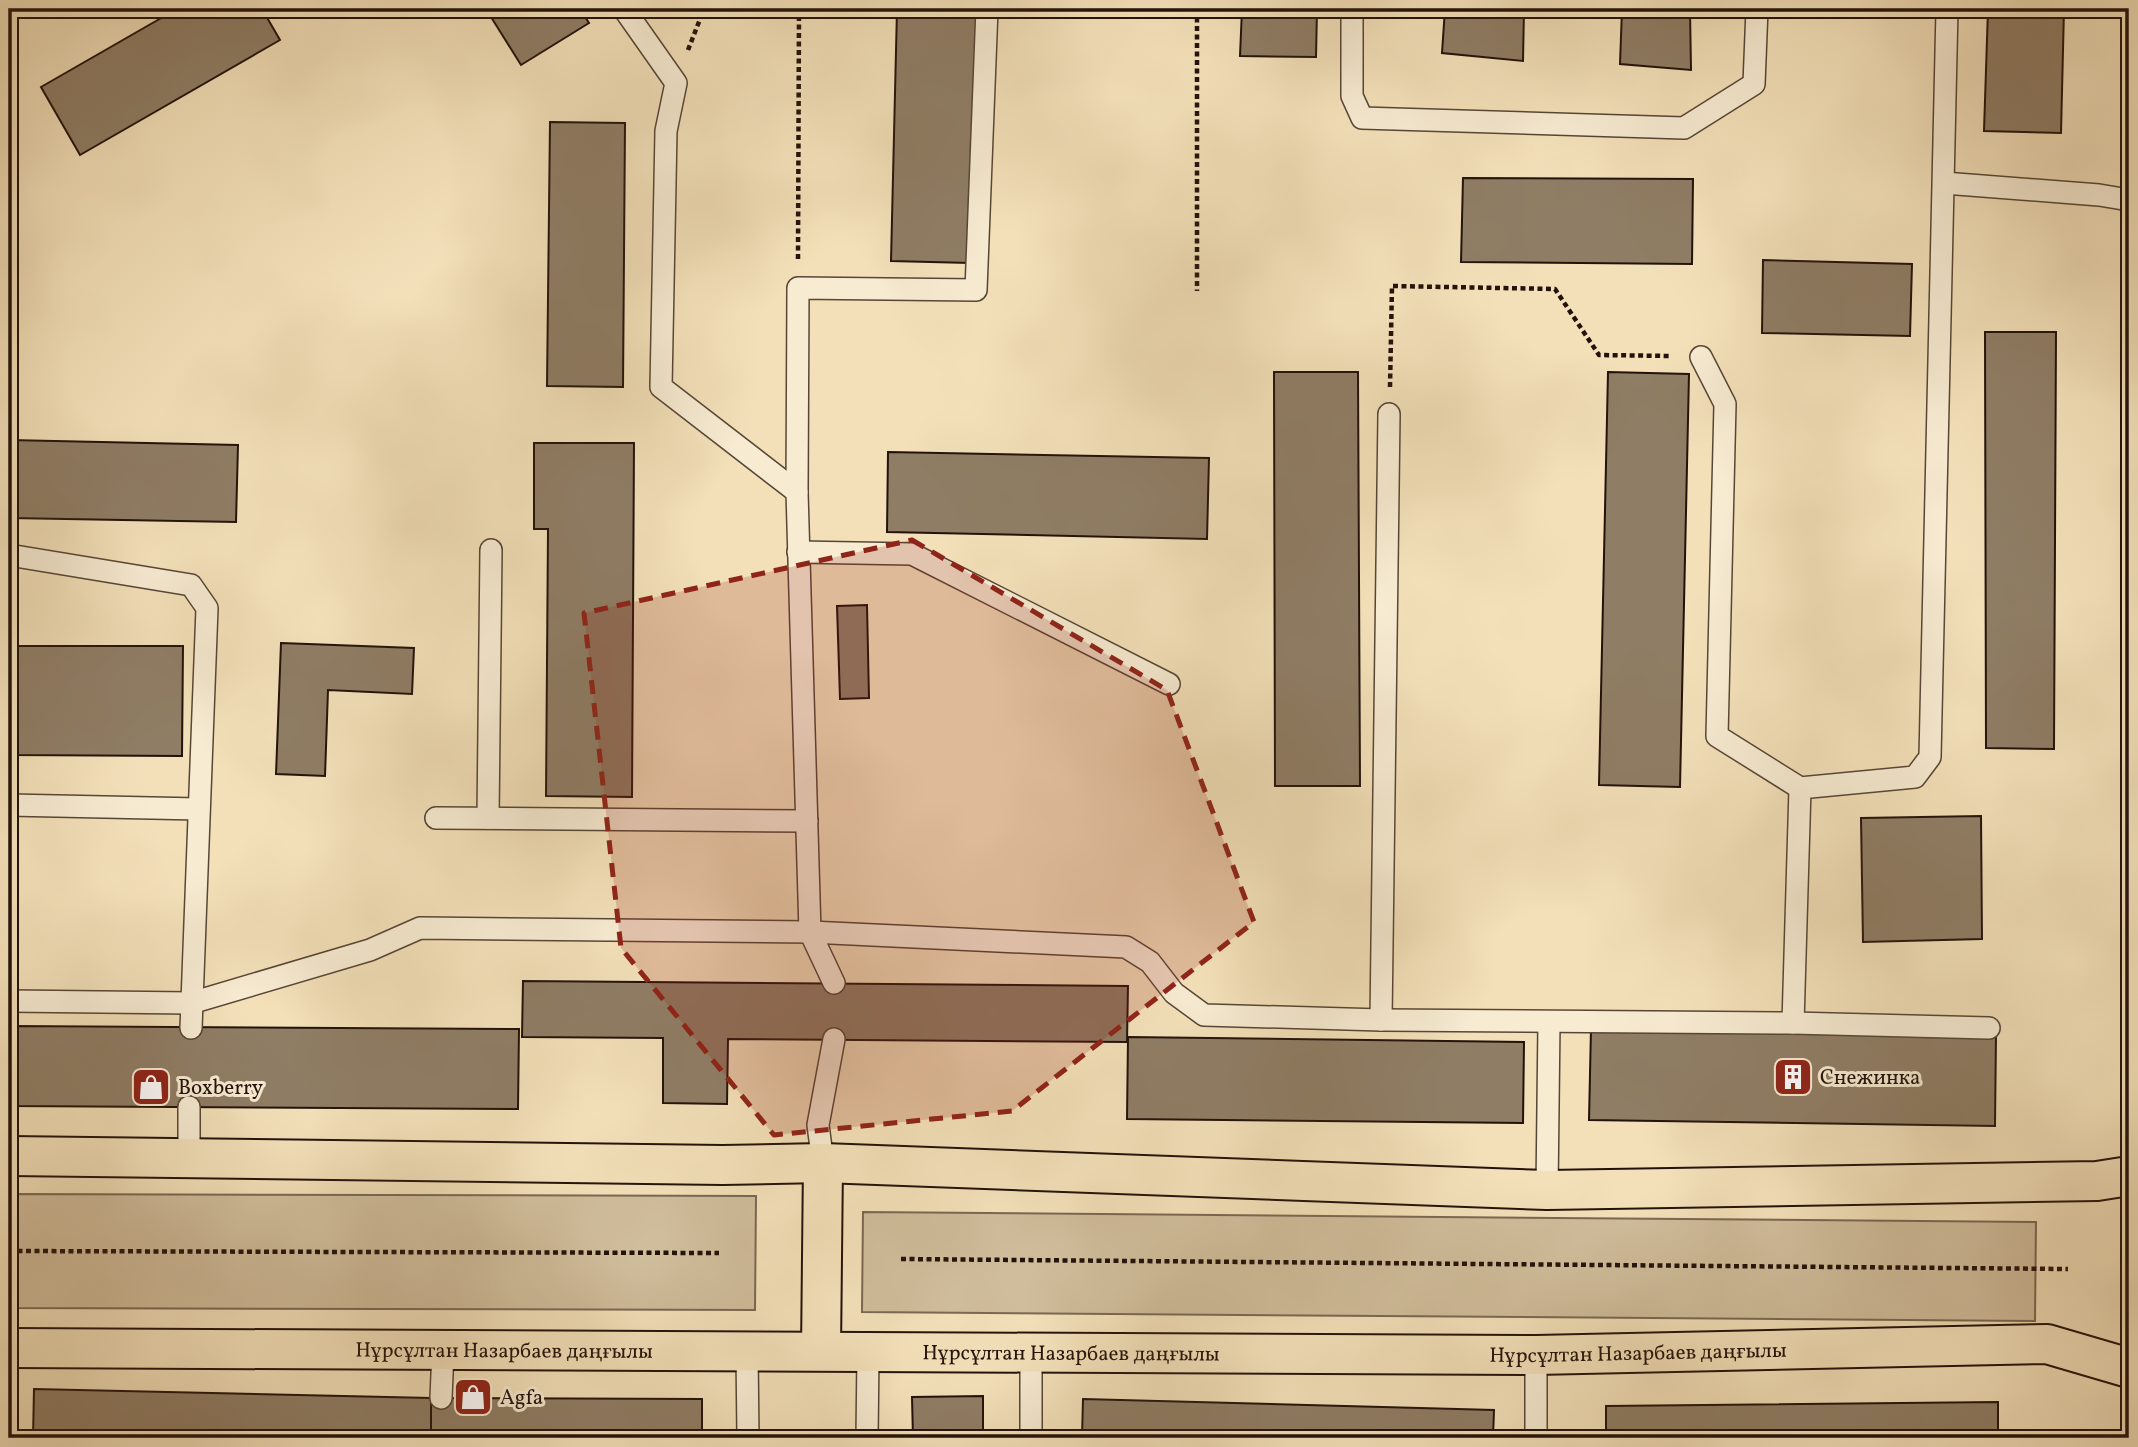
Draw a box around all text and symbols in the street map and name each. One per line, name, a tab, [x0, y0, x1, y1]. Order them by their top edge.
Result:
building icon: Снежинка	[1772, 1056, 1814, 1098]
place label: Снежинка	[1820, 1064, 1920, 1093]
shop icon: Boxberry	[130, 1066, 172, 1108]
place label: Boxberry	[178, 1074, 264, 1103]
street label: Нұрсұлтан Назарбаев даңғылы	[355, 1337, 653, 1367]
street label: Нұрсұлтан Назарбаев даңғылы	[1489, 1337, 1787, 1371]
street label: Нұрсұлтан Назарбаев даңғылы	[922, 1339, 1220, 1370]
shop icon: Agfa	[452, 1376, 494, 1418]
place label: Agfa	[500, 1384, 543, 1413]

